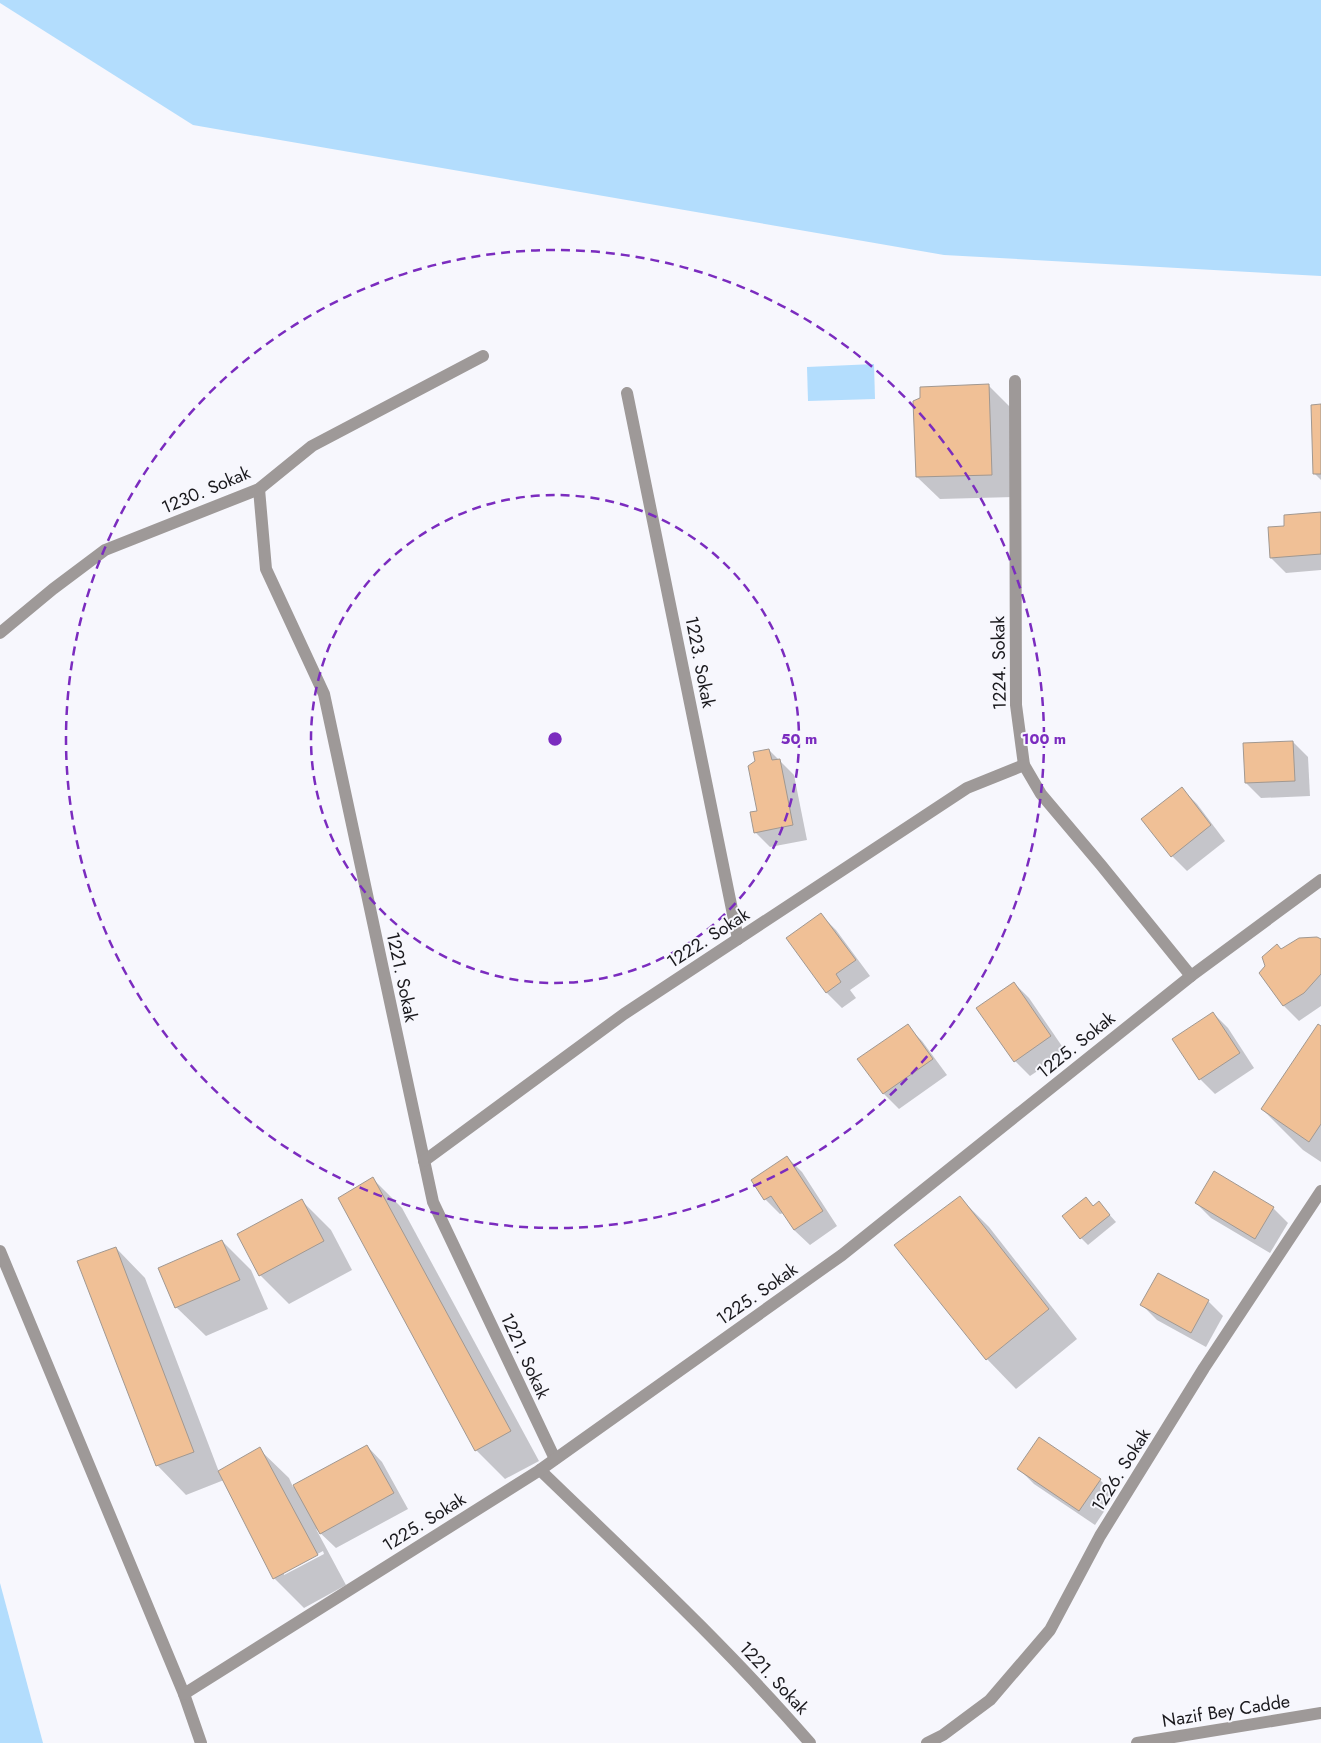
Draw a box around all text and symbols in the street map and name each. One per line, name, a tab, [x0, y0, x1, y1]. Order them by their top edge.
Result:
street label: 1230. Sokak	[158, 460, 254, 520]
street label: 1223. Sokak	[678, 614, 722, 710]
street label: 1224. Sokak	[985, 616, 1013, 710]
text: 50 m	[781, 728, 817, 750]
text: 100 m	[1022, 728, 1066, 750]
centre of rings	[546, 730, 564, 748]
street label: 1222. Sokak	[662, 902, 754, 974]
street label: 1221. Sokak	[380, 929, 424, 1025]
street label: 1225. Sokak	[1031, 1005, 1121, 1085]
street label: 1225. Sokak	[711, 1256, 803, 1332]
street label: 1221. Sokak	[494, 1309, 556, 1403]
street label: 1226. Sokak	[1085, 1423, 1157, 1517]
street label: 1225. Sokak	[377, 1486, 471, 1558]
street label: 1221. Sokak	[733, 1636, 815, 1720]
street label: Nazif Bey Cadde	[1160, 1688, 1292, 1734]

